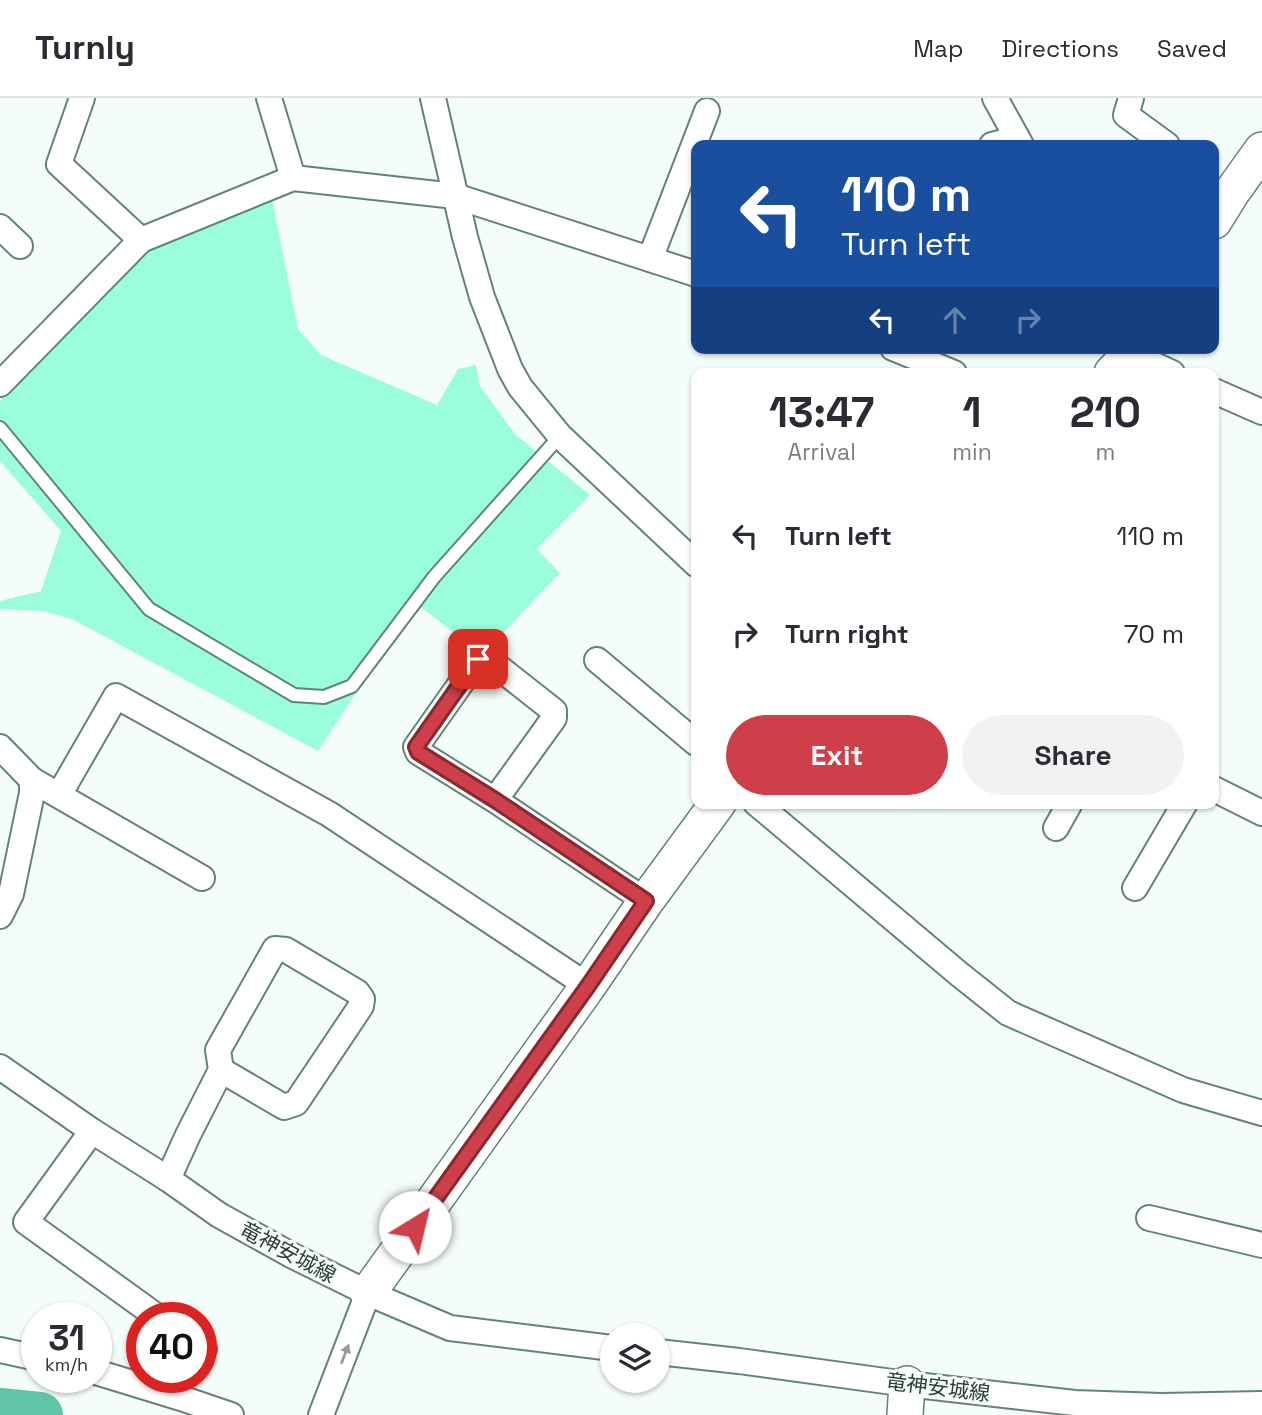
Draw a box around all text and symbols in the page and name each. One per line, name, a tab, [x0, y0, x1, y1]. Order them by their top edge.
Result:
text: Turnly	[35, 27, 135, 69]
text: Map	[913, 33, 963, 64]
text: Directions	[1001, 33, 1119, 64]
text: Saved	[1157, 33, 1227, 64]
text: 110 m	[841, 163, 971, 225]
icon: left	[726, 168, 817, 259]
text: Turn left	[841, 224, 971, 264]
icon: left	[863, 301, 901, 339]
icon: ahead	[936, 301, 974, 339]
icon: right	[1009, 301, 1047, 339]
text: 13:47	[769, 386, 874, 439]
text: 1	[963, 386, 982, 439]
text: 210	[1070, 386, 1141, 439]
text: Arrival	[787, 437, 856, 467]
text: min	[952, 437, 992, 467]
text: m	[1096, 437, 1115, 467]
icon: left	[726, 517, 764, 555]
text: Turn left	[785, 519, 892, 553]
text: 110 m	[1117, 519, 1184, 553]
icon: right	[726, 615, 764, 653]
text: Turn right	[785, 617, 909, 651]
text: 70 m	[1124, 617, 1184, 651]
pin	[448, 629, 508, 689]
icon: arrive	[459, 640, 497, 678]
button: Exit	[726, 715, 948, 795]
button: Share	[962, 715, 1184, 795]
position arrow	[378, 1190, 452, 1264]
street label: 竜神安城線	[235, 1215, 341, 1289]
speed limit sign: 40	[126, 1302, 217, 1393]
text: 31	[48, 1316, 85, 1360]
map controls	[600, 1323, 670, 1393]
button: layers	[600, 1323, 670, 1393]
one-way arrow	[339, 1344, 350, 1365]
text: km/h	[45, 1353, 88, 1376]
street label: 竜神安城線	[884, 1367, 992, 1407]

